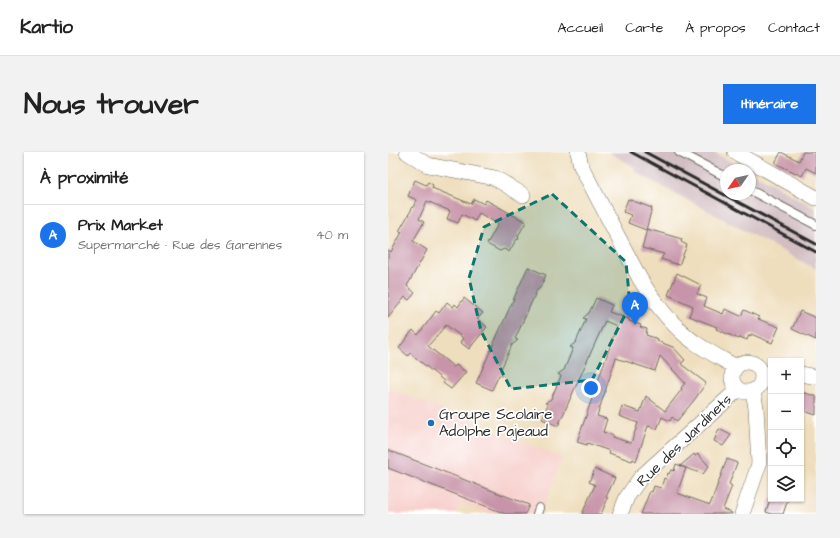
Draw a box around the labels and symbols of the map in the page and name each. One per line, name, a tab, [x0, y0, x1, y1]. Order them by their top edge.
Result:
north arrow	[720, 164, 756, 200]
pin: A	[622, 292, 648, 325]
your location	[581, 378, 601, 398]
street label: Rue des Jardinets	[632, 389, 737, 491]
place label: Groupe Scolaire Adolphe Pajeaud	[439, 404, 552, 442]
marker: Groupe Scolaire Adolphe Pajeaud	[426, 418, 436, 428]

